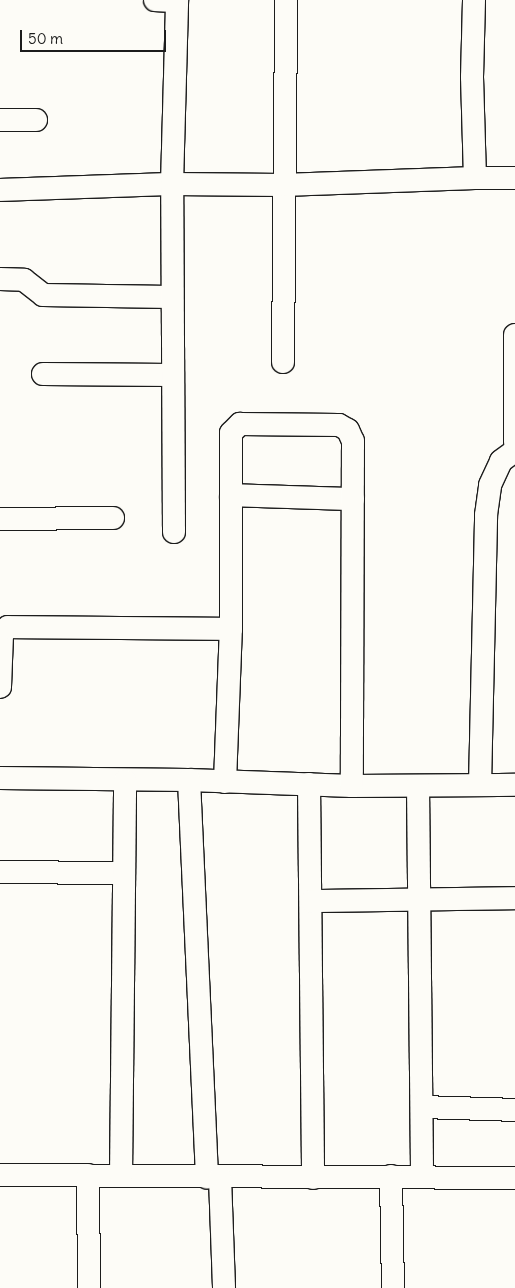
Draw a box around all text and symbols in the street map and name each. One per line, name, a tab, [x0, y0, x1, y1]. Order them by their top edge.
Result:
scale bar	[22, 20, 169, 52]
text: 50 m	[28, 29, 63, 48]

